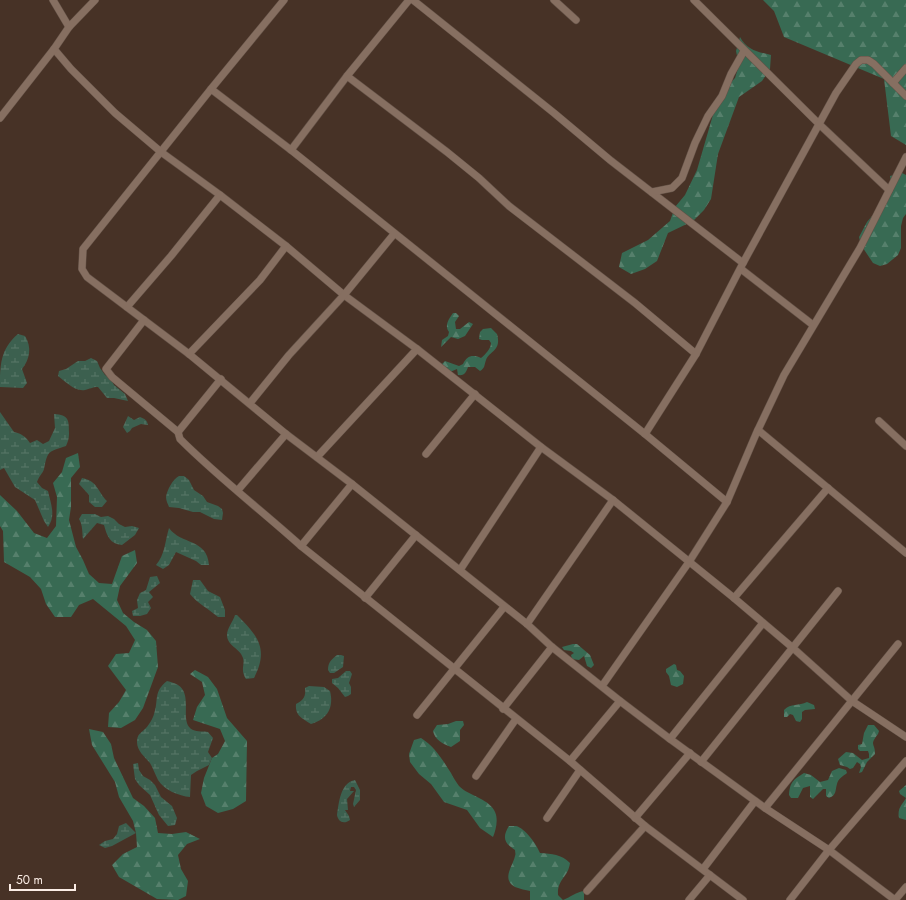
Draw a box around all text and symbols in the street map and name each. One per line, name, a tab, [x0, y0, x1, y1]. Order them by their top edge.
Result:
scale bar	[10, 866, 75, 892]
text: 50 m	[16, 871, 43, 889]

